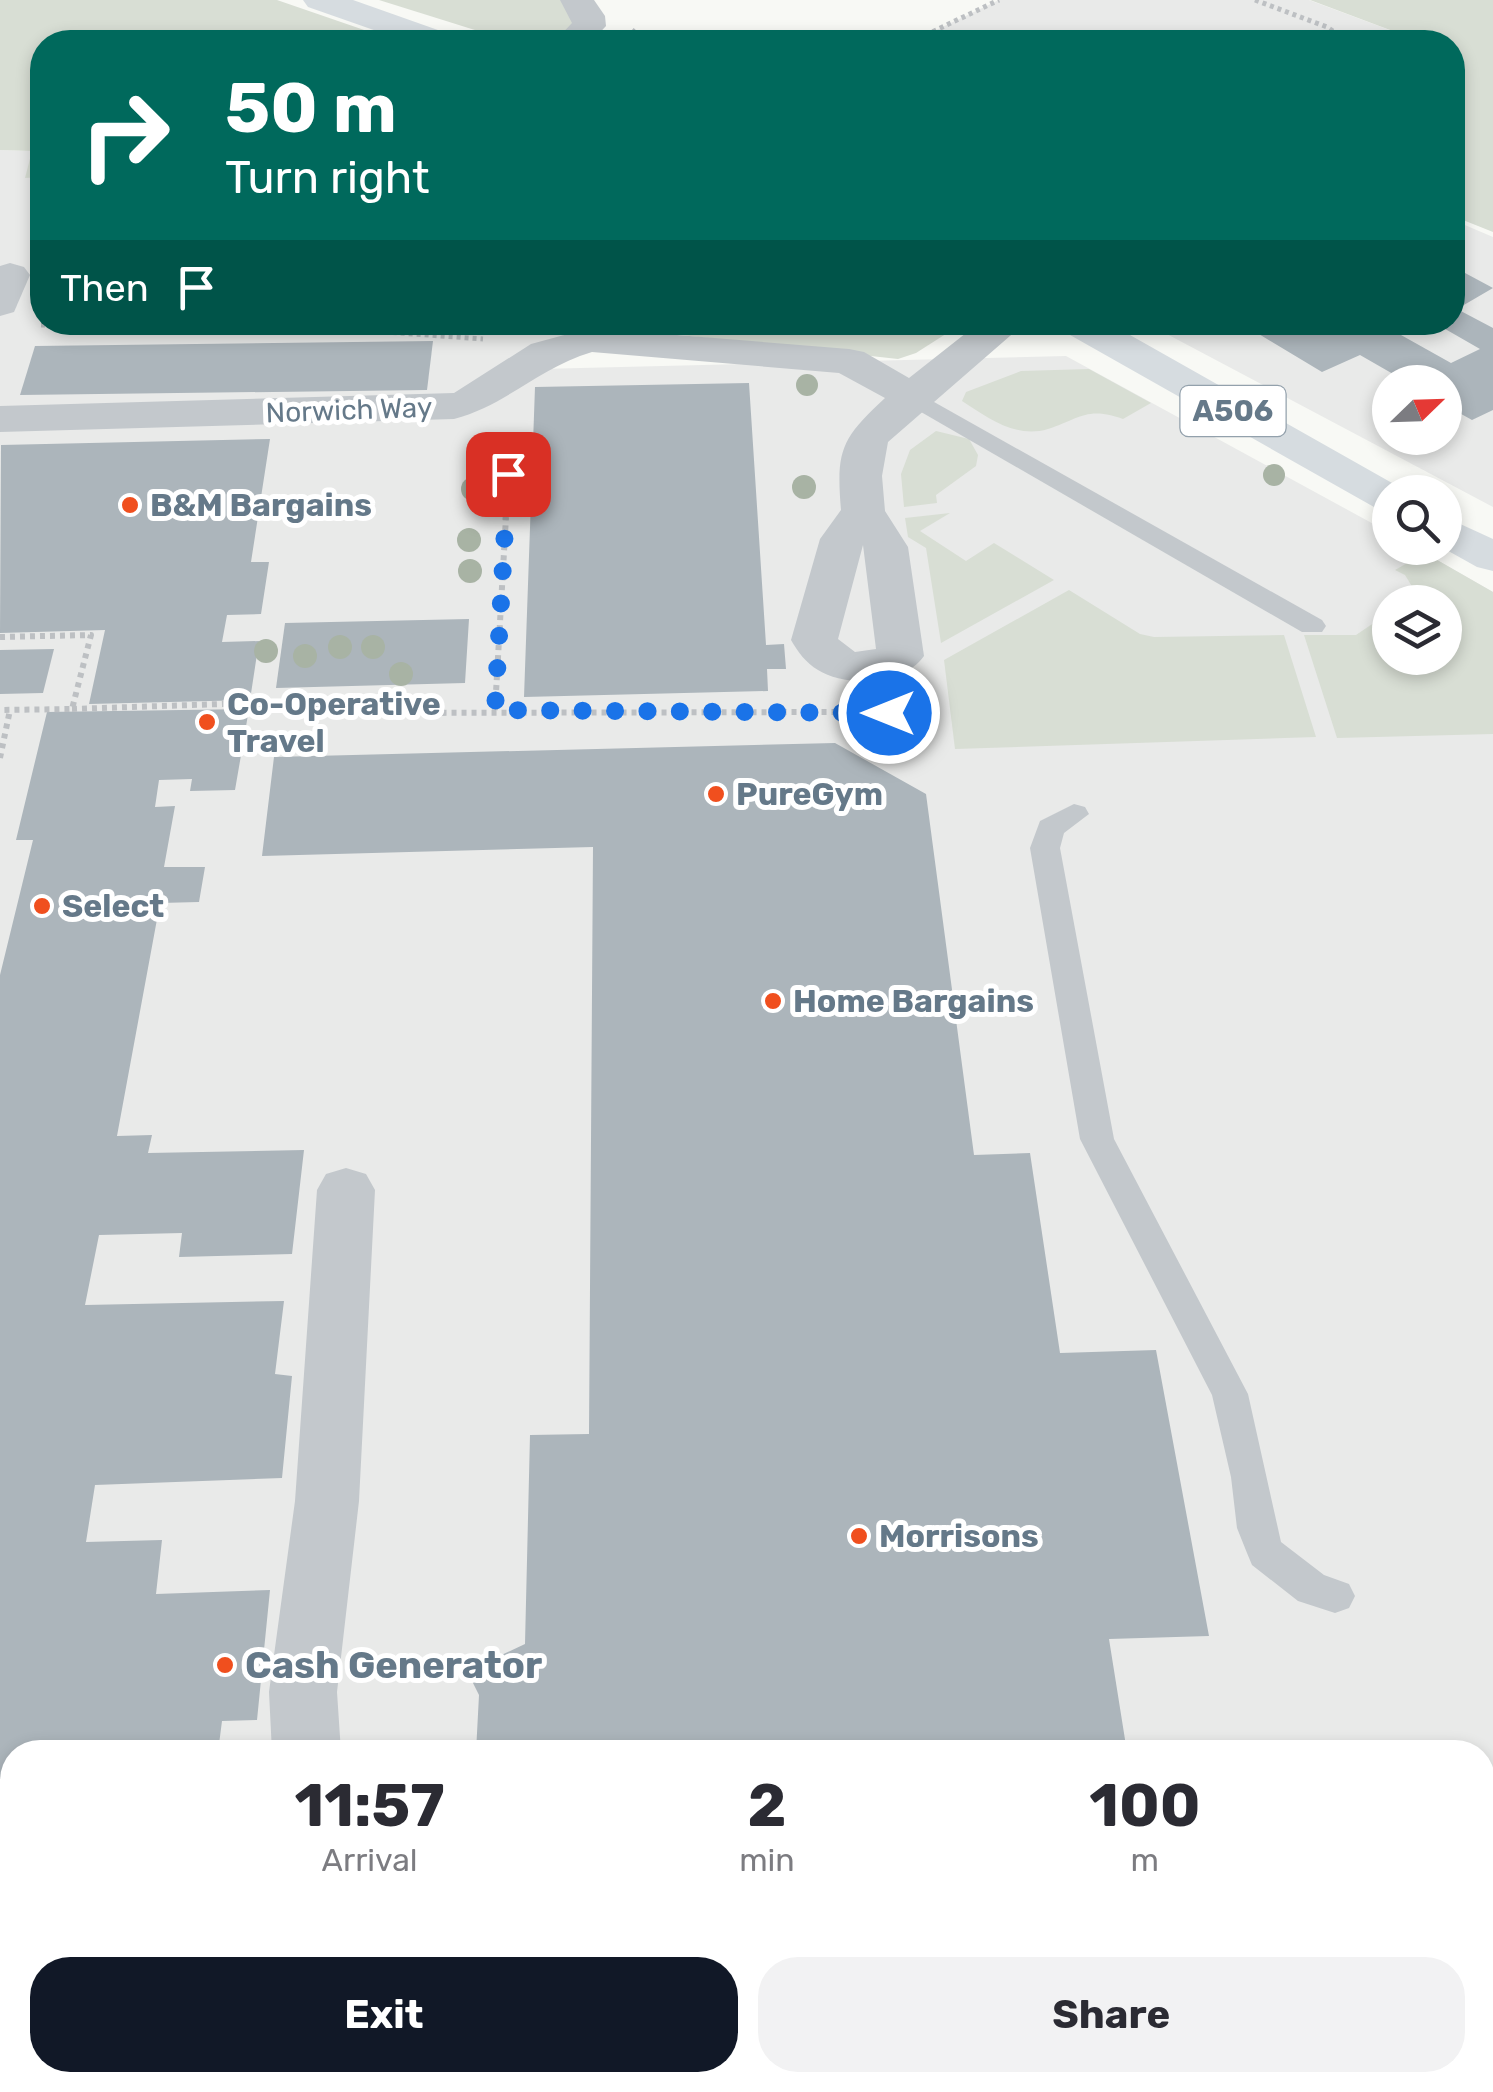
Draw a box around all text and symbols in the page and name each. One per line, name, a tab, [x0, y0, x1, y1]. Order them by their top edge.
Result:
text: 50 m	[225, 67, 397, 150]
icon: right	[60, 70, 190, 200]
text: Turn right	[225, 151, 429, 204]
icon: arrive	[169, 260, 224, 315]
text: Then	[60, 265, 149, 311]
north arrow	[1372, 365, 1462, 455]
map controls	[1372, 365, 1462, 675]
road number: A506	[1180, 386, 1286, 436]
street label: Norwich Way	[265, 391, 433, 429]
pin	[466, 432, 551, 517]
icon: arrive	[481, 447, 536, 502]
button: search	[1372, 475, 1462, 565]
place label: B&M Bargains	[150, 486, 372, 524]
marker: B&M Bargains	[119, 494, 141, 516]
button: layers	[1372, 585, 1462, 675]
position arrow	[837, 661, 941, 765]
place label: Co-Operative Travel	[227, 685, 441, 760]
marker: Co-Operative Travel	[196, 711, 218, 733]
place label: PureGym	[736, 775, 883, 813]
marker: PureGym	[705, 783, 727, 805]
place label: Select	[62, 887, 164, 925]
marker: Select	[31, 895, 53, 917]
place label: Home Bargains	[793, 982, 1034, 1020]
marker: Home Bargains	[762, 990, 784, 1012]
place label: Morrisons	[879, 1517, 1039, 1555]
marker: Morrisons	[848, 1525, 870, 1547]
place label: Cash Generator	[245, 1642, 542, 1688]
marker: Cash Generator	[214, 1654, 236, 1676]
text: 11:57	[294, 1770, 445, 1841]
text: 2	[747, 1770, 786, 1841]
text: 100	[1089, 1770, 1201, 1841]
text: Arrival	[322, 1841, 418, 1879]
text: min	[739, 1841, 795, 1879]
text: m	[1131, 1841, 1159, 1879]
button: Exit	[30, 1957, 738, 2072]
button: Share	[758, 1957, 1465, 2072]

